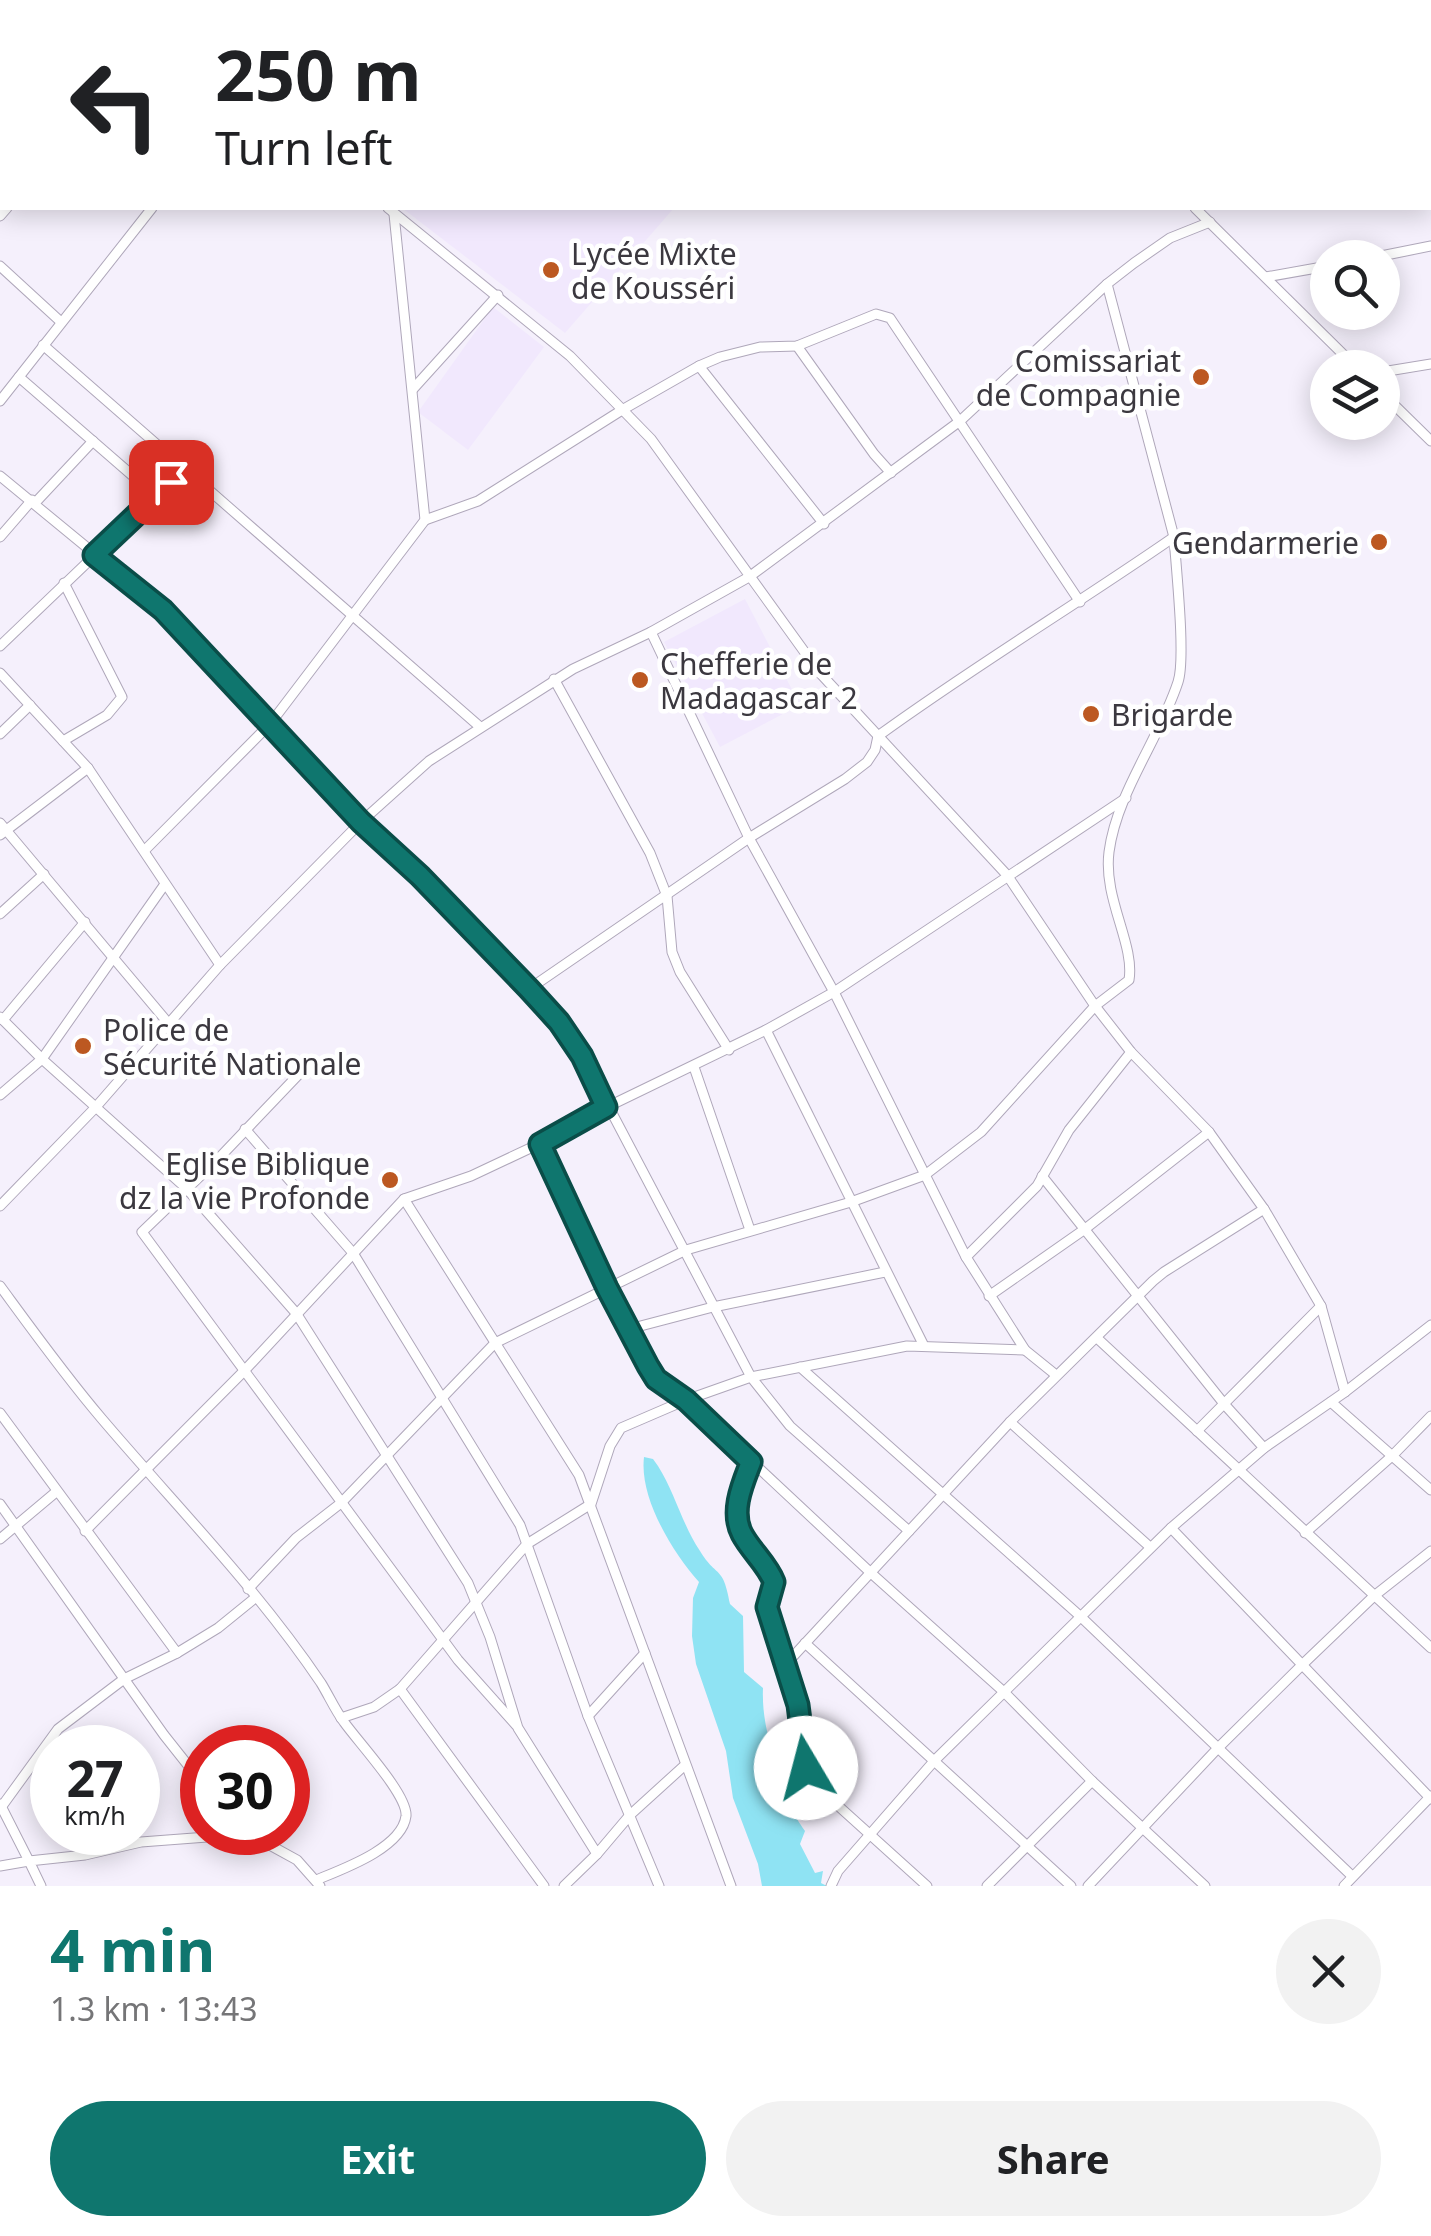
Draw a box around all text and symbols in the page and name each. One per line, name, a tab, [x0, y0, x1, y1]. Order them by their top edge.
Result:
text: 250 m	[215, 26, 422, 122]
icon: left	[50, 40, 180, 170]
text: Turn left	[215, 117, 392, 178]
place label: Lycée Mixte de Kousséri	[571, 233, 737, 308]
map controls	[1310, 240, 1400, 440]
button: search	[1310, 240, 1400, 330]
marker: Lycée Mixte de Kousséri	[540, 259, 562, 281]
place label: Comissariat de Compagnie	[976, 340, 1181, 415]
button: layers	[1310, 350, 1400, 440]
marker: Comissariat de Compagnie	[1190, 366, 1212, 388]
pin	[129, 440, 214, 525]
icon: arrive	[144, 455, 199, 510]
place label: Gendarmerie	[1172, 522, 1359, 563]
marker: Gendarmerie	[1368, 531, 1390, 553]
place label: Chefferie de Madagascar 2	[660, 643, 858, 718]
marker: Chefferie de Madagascar 2	[629, 669, 651, 691]
place label: Brigarde	[1111, 694, 1233, 735]
marker: Brigarde	[1080, 703, 1102, 725]
place label: Police de Sécurité Nationale	[103, 1009, 361, 1084]
marker: Police de Sécurité Nationale	[72, 1035, 94, 1057]
place label: Eglise Biblique dz la vie Profonde	[119, 1143, 370, 1218]
marker: Eglise Biblique dz la vie Profonde	[379, 1169, 401, 1191]
position arrow	[754, 1716, 858, 1820]
speed limit sign: 30	[180, 1725, 310, 1855]
text: 27	[66, 1744, 124, 1812]
text: km/h	[64, 1798, 126, 1832]
text: 4 min	[50, 1908, 215, 1990]
button: close	[1276, 1919, 1381, 2024]
text: 1.3 km · 13:43	[50, 1987, 258, 2030]
button: Exit	[50, 2101, 706, 2216]
button: Share	[726, 2101, 1381, 2216]

